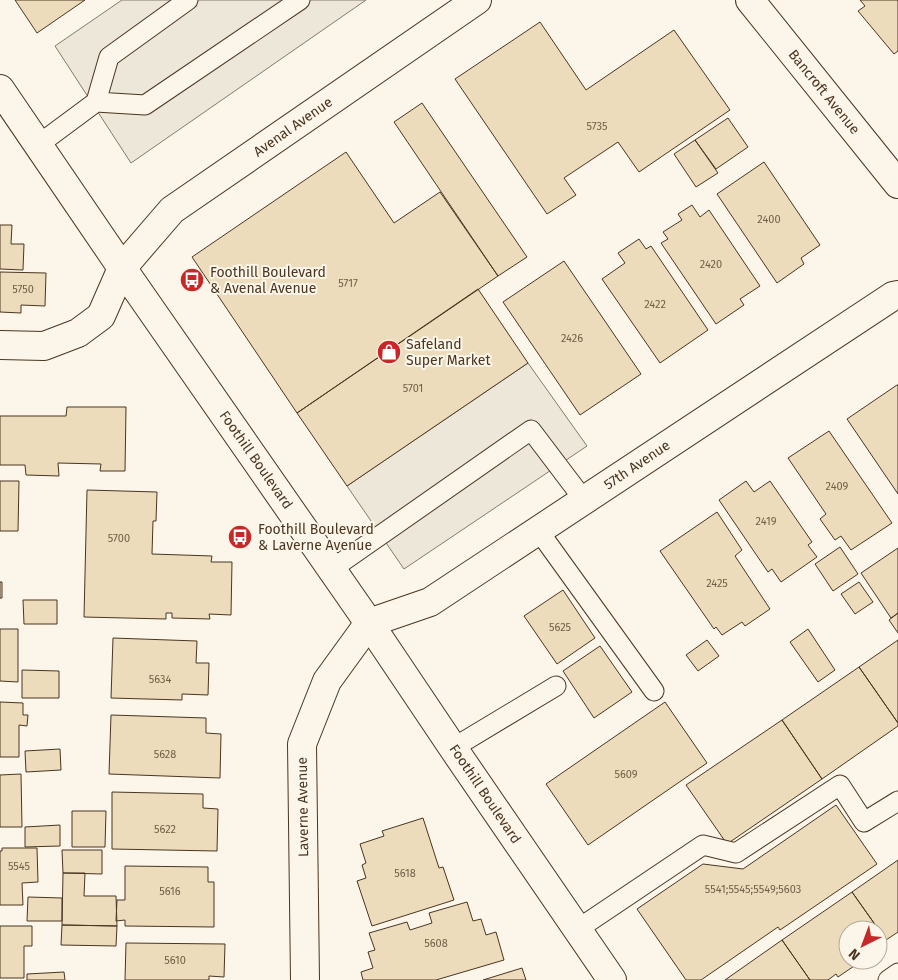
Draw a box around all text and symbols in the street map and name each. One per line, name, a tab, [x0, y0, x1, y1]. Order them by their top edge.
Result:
street label: Bancroft Avenue	[785, 46, 863, 138]
street label: Avenal Avenue	[250, 94, 336, 160]
house number: 5735	[586, 120, 608, 133]
house number: 2400	[757, 213, 781, 226]
house number: 2420	[700, 258, 722, 271]
place label: Foothill Boulevard & Avenal Avenue	[210, 264, 326, 297]
bus stop icon: Foothill Boulevard & Avenal Avenue	[179, 267, 205, 293]
house number: 5717	[338, 277, 358, 290]
house number: 5750	[12, 283, 34, 296]
house number: 2422	[644, 298, 666, 311]
house number: 2426	[561, 332, 583, 345]
place label: Safeland Super Market	[406, 336, 491, 369]
shop icon: Safeland Super Market	[376, 339, 402, 365]
house number: 5701	[403, 382, 423, 395]
street label: Foothill Boulevard	[216, 408, 296, 512]
street label: 57th Avenue	[601, 437, 673, 493]
house number: 2409	[826, 480, 849, 493]
house number: 2419	[756, 515, 777, 528]
place label: Foothill Boulevard & Laverne Avenue	[258, 521, 374, 554]
bus stop icon: Foothill Boulevard & Laverne Avenue	[227, 524, 253, 550]
house number: 5700	[108, 532, 130, 545]
house number: 2425	[706, 577, 728, 590]
house number: 5625	[549, 621, 572, 634]
house number: 5634	[149, 673, 171, 686]
street label: Foothill Boulevard	[446, 741, 524, 847]
house number: 5628	[154, 748, 176, 761]
street label: Laverne Avenue	[294, 757, 312, 857]
house number: 5609	[614, 768, 638, 781]
house number: 5622	[154, 823, 176, 836]
house number: 5545	[8, 860, 31, 873]
house number: 5618	[394, 867, 416, 880]
house number: 5541;5545;5549;5603	[705, 883, 801, 896]
house number: 5616	[159, 885, 181, 898]
north arrow	[838, 920, 888, 970]
house number: 5608	[424, 937, 448, 950]
text: N	[845, 945, 864, 964]
house number: 5610	[164, 954, 186, 967]

